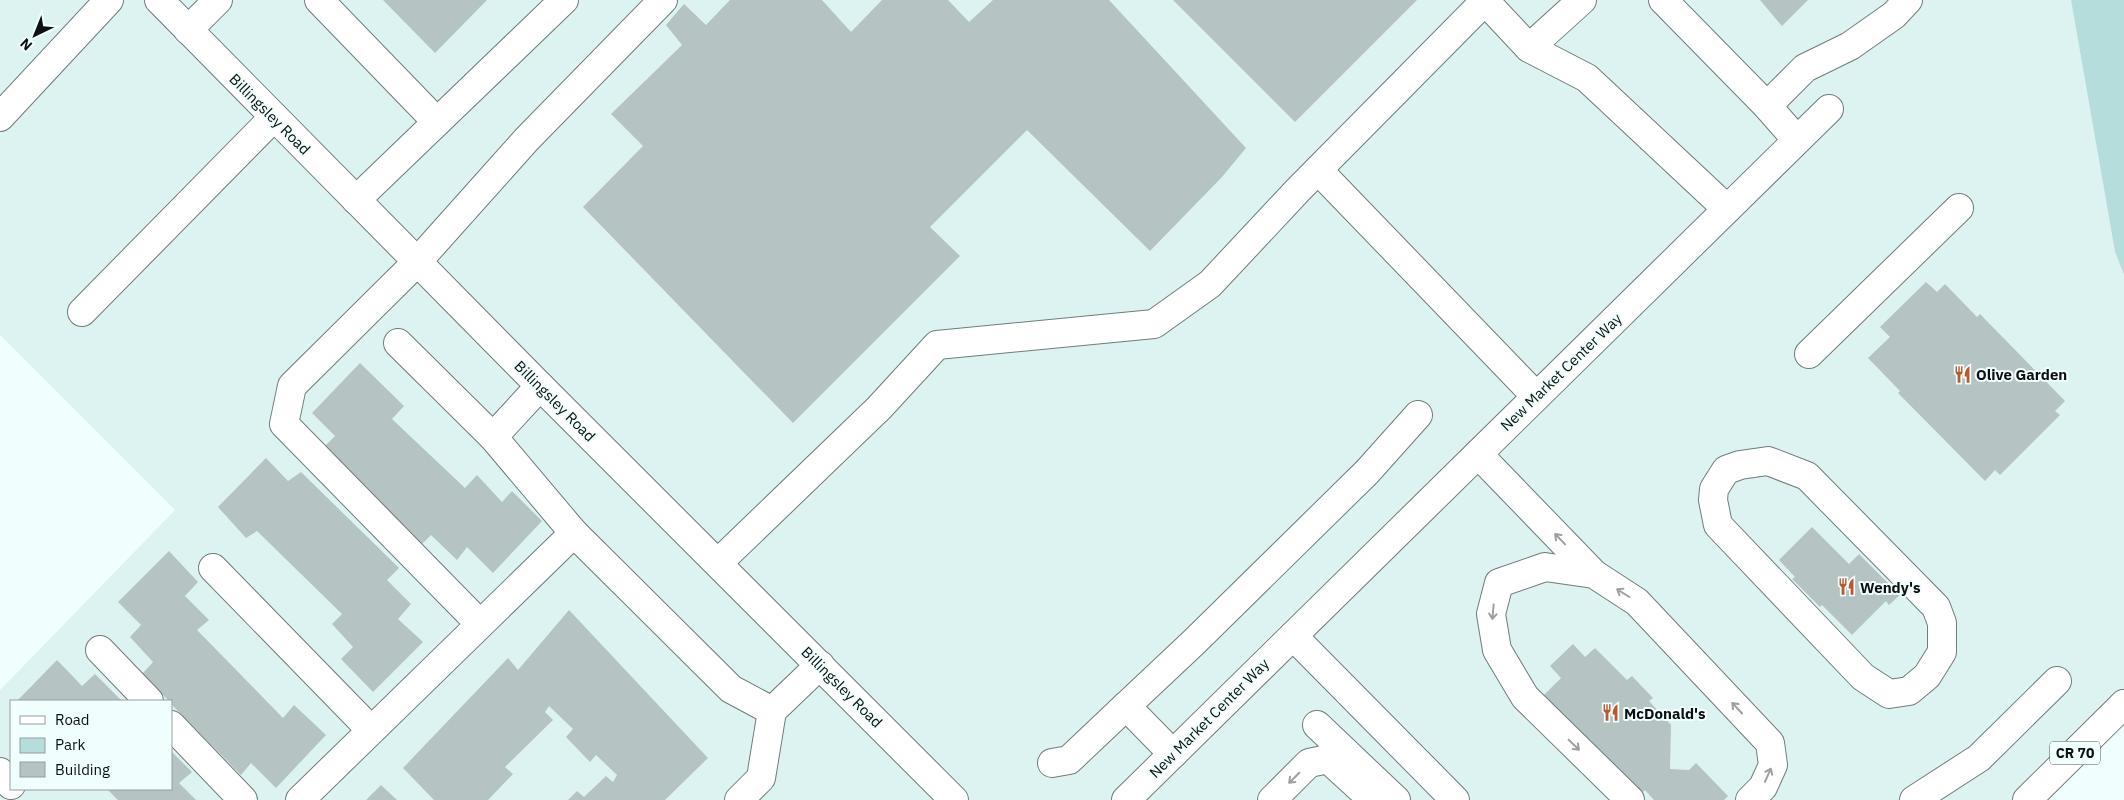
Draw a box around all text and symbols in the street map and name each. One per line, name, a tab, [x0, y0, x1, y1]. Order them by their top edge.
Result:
north arrow	[10, 10, 60, 60]
text: N	[16, 34, 36, 55]
street label: Billingsley Road	[225, 69, 315, 159]
street label: New Market Center Way	[1496, 309, 1626, 435]
street label: Billingsley Road	[510, 356, 600, 446]
restaurant icon: Olive Garden	[1952, 364, 1972, 384]
place label: Olive Garden	[1976, 365, 2067, 384]
one-way arrow	[1554, 533, 1566, 545]
restaurant icon: Wendy's	[1836, 577, 1856, 597]
place label: Wendy's	[1860, 578, 1921, 597]
one-way arrow	[1616, 587, 1630, 597]
one-way arrow	[1488, 604, 1498, 620]
street label: Billingsley Road	[797, 642, 887, 732]
street label: New Market Center Way	[1145, 654, 1273, 782]
legend	[10, 700, 172, 790]
one-way arrow	[1731, 702, 1743, 714]
restaurant icon: McDonald's	[1600, 703, 1620, 723]
place label: McDonald's	[1624, 704, 1706, 723]
text: Road	[55, 710, 90, 729]
text: Park	[55, 735, 85, 754]
one-way arrow	[1568, 739, 1580, 751]
road number: CR 70	[2050, 741, 2100, 764]
text: Building	[55, 760, 110, 779]
one-way arrow	[1764, 768, 1774, 783]
one-way arrow	[1288, 772, 1300, 784]

